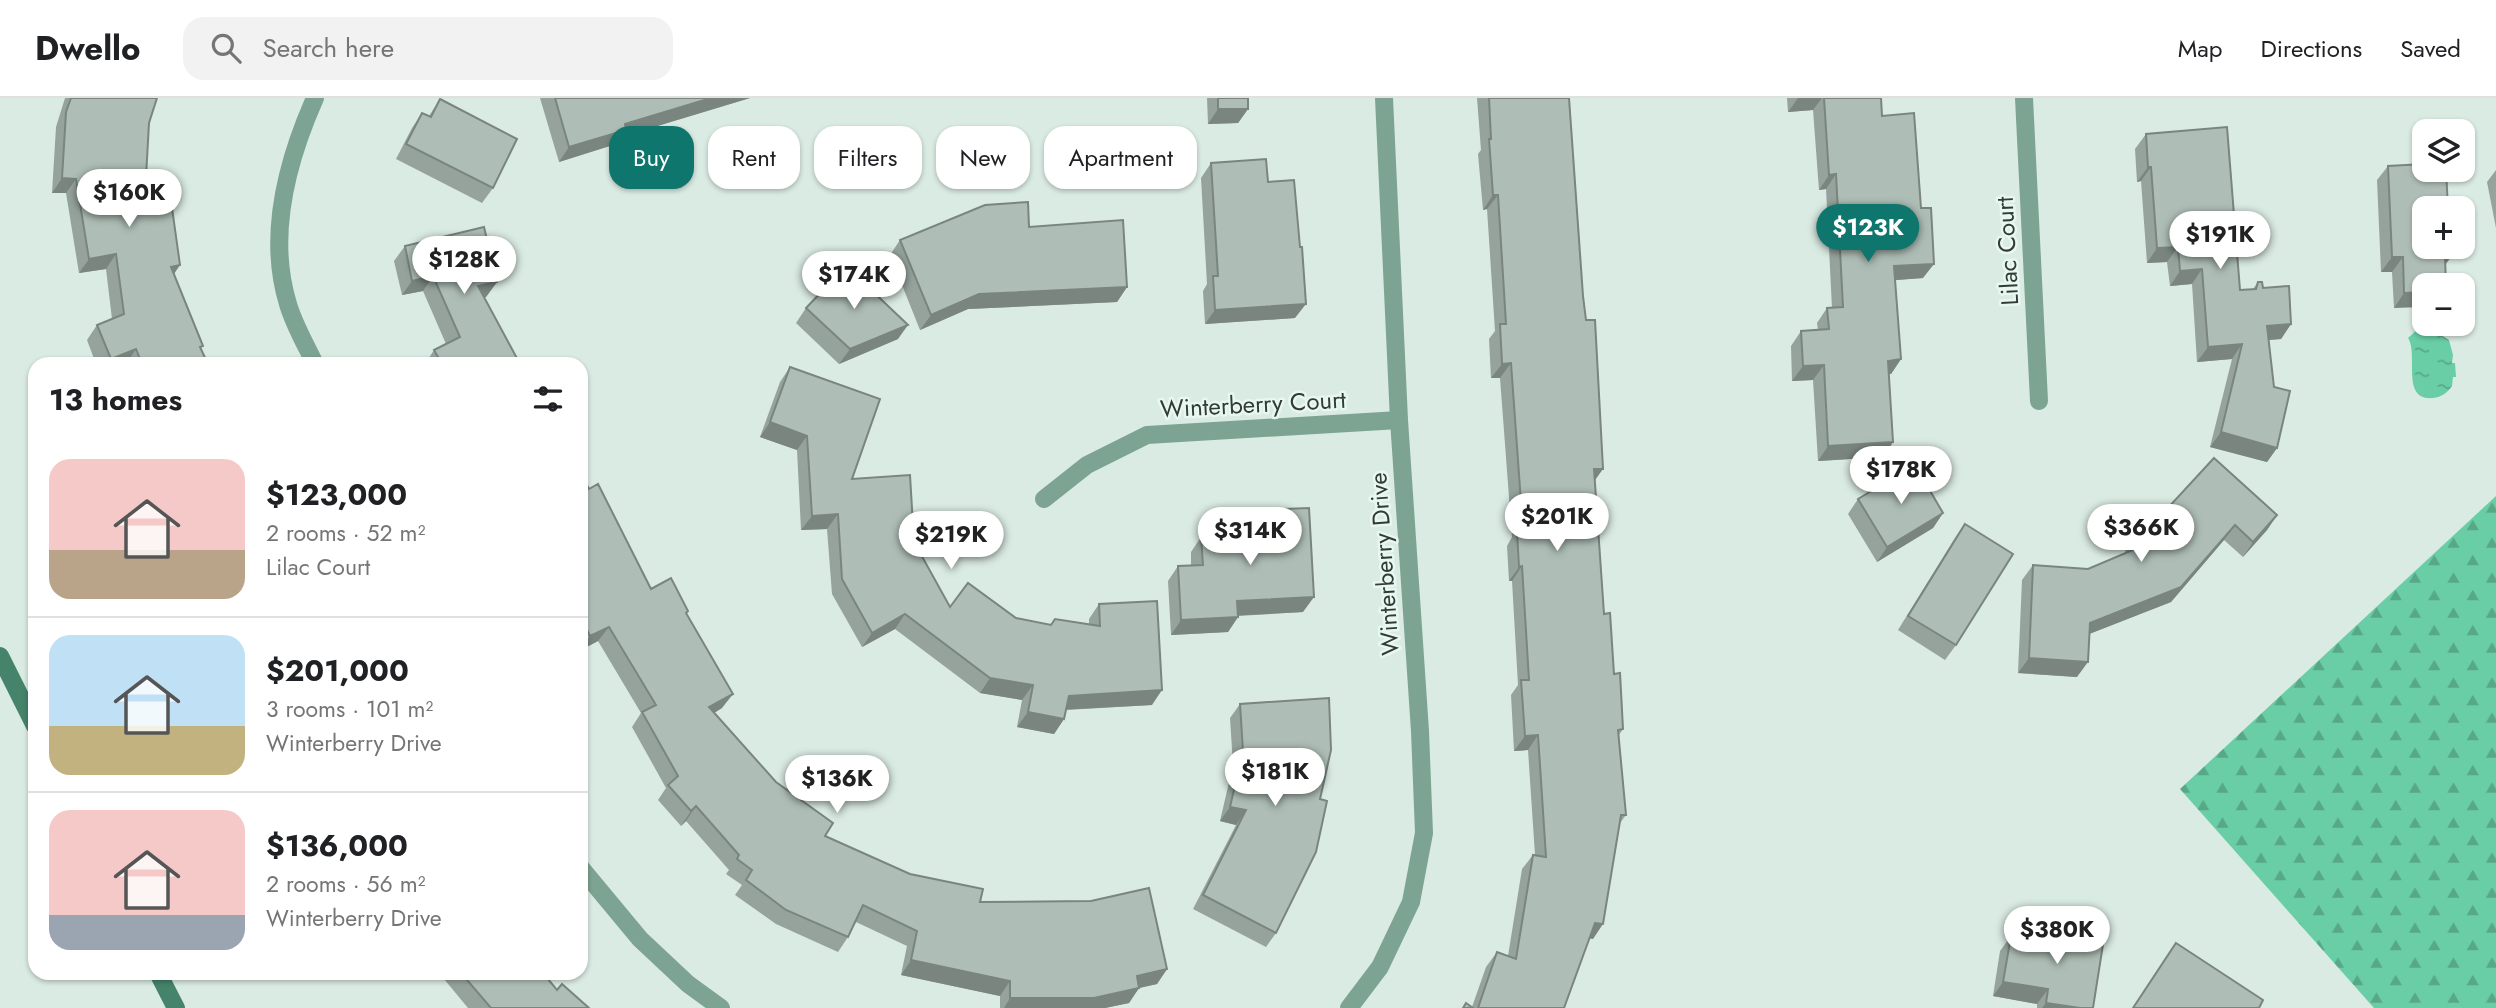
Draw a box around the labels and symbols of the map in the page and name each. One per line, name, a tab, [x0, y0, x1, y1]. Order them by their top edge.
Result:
pin: $160K	[80, 170, 178, 229]
street label: Lilac Court	[1987, 195, 2027, 306]
pin: $123K	[1819, 204, 1917, 264]
pin: $191K	[2171, 212, 2269, 271]
pin: $128K	[415, 236, 513, 296]
pin: $174K	[805, 252, 903, 311]
street label: Winterberry Court	[1159, 382, 1347, 426]
pin: $178K	[1852, 446, 1950, 506]
street label: Winterberry Drive	[1360, 471, 1408, 657]
pin: $201K	[1508, 494, 1606, 553]
pin: $366K	[2092, 504, 2190, 564]
pin: $314K	[1201, 508, 1299, 567]
pin: $219K	[902, 512, 1000, 571]
pin: $181K	[1226, 748, 1324, 808]
pin: $136K	[788, 756, 886, 815]
pin: $380K	[2008, 906, 2106, 966]

